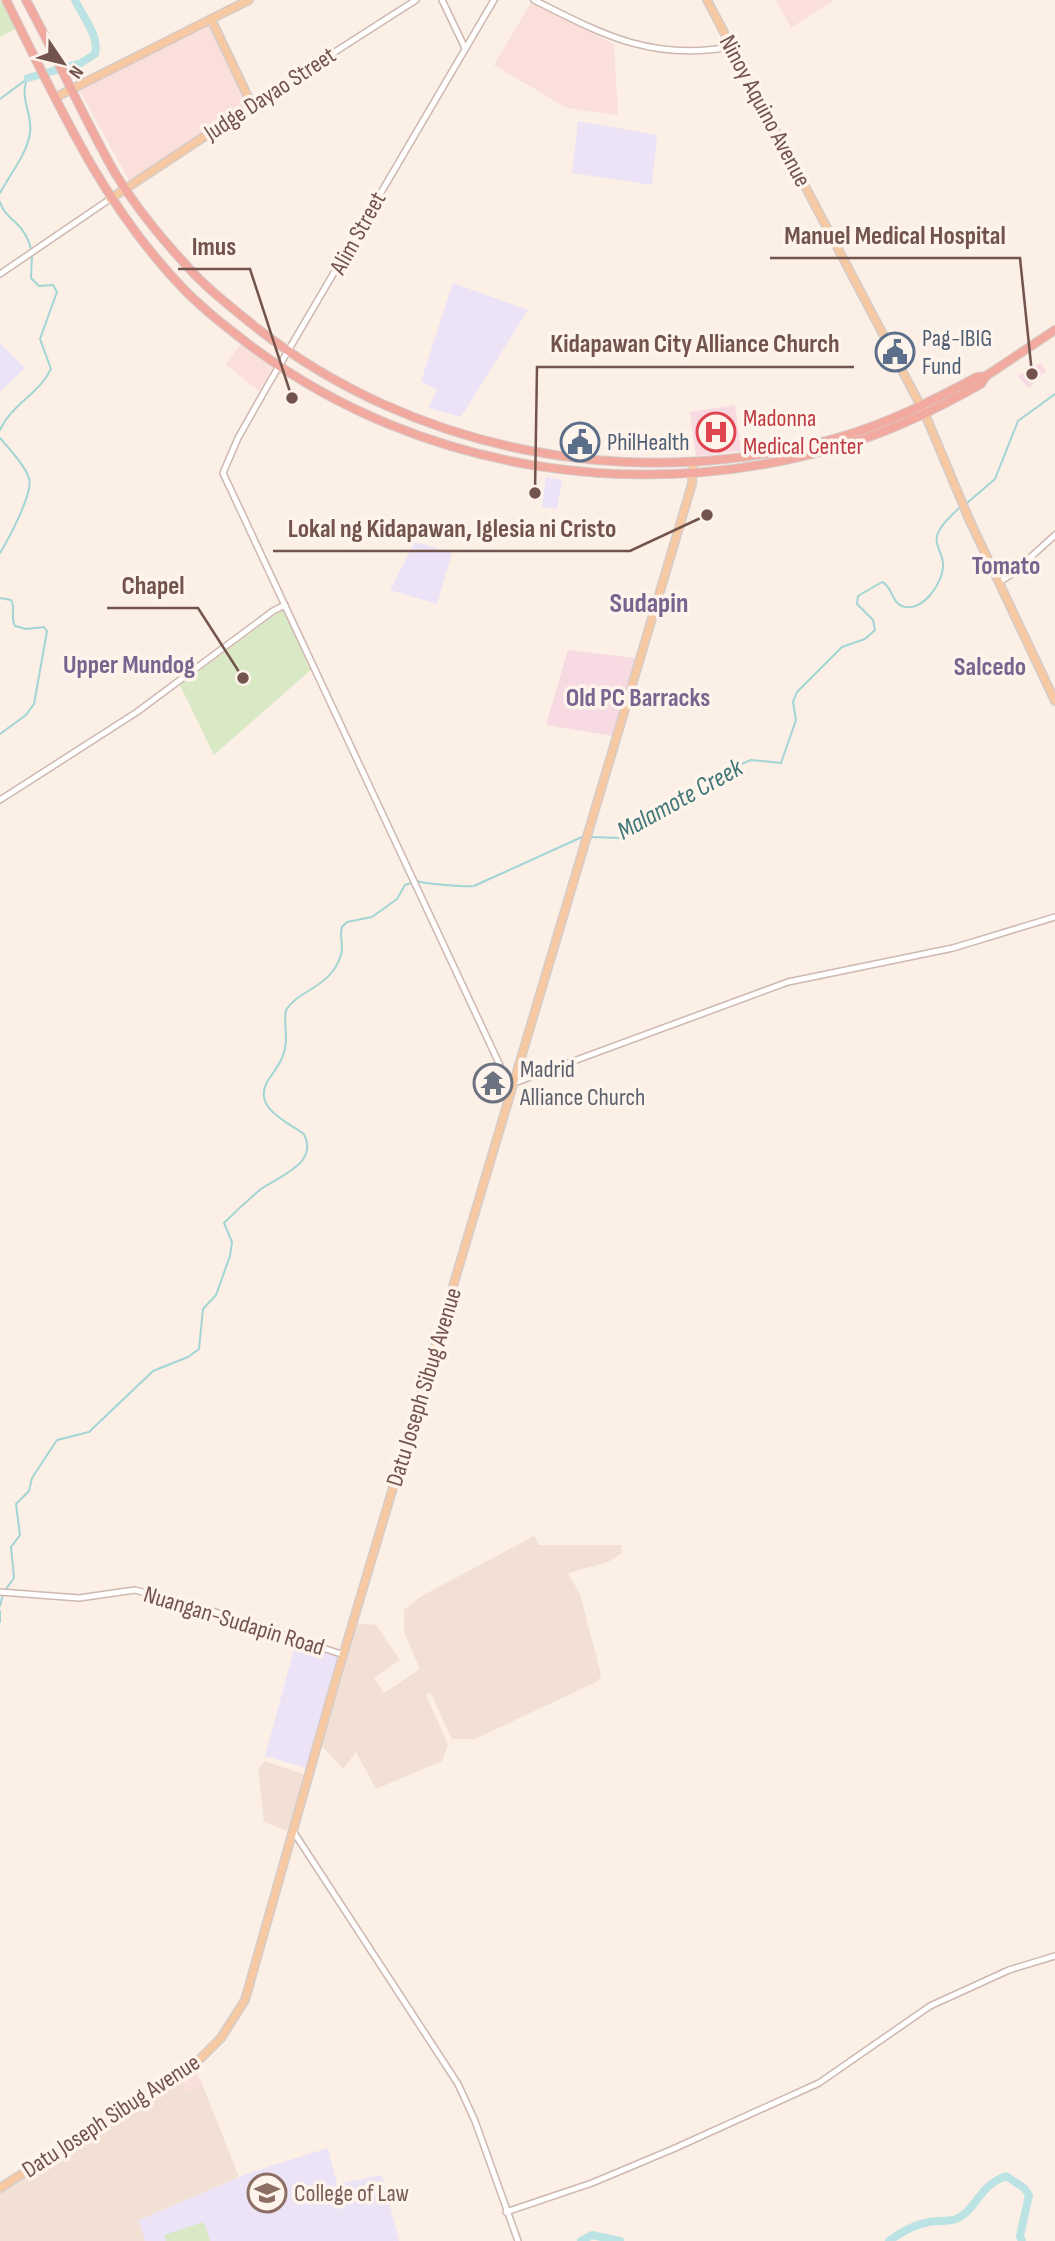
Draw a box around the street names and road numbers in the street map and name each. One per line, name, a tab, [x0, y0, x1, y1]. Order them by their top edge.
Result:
street label: Ninoy Aquino Avenue	[713, 30, 817, 192]
street label: Judge Dayao Street	[198, 41, 341, 148]
street label: Alim Street	[323, 187, 392, 280]
street label: Datu Joseph Sibug Avenue	[380, 1284, 468, 1490]
street label: Nuangan-Sudapin Road	[140, 1580, 328, 1662]
street label: Datu Joseph Sibug Avenue	[17, 2048, 205, 2184]

